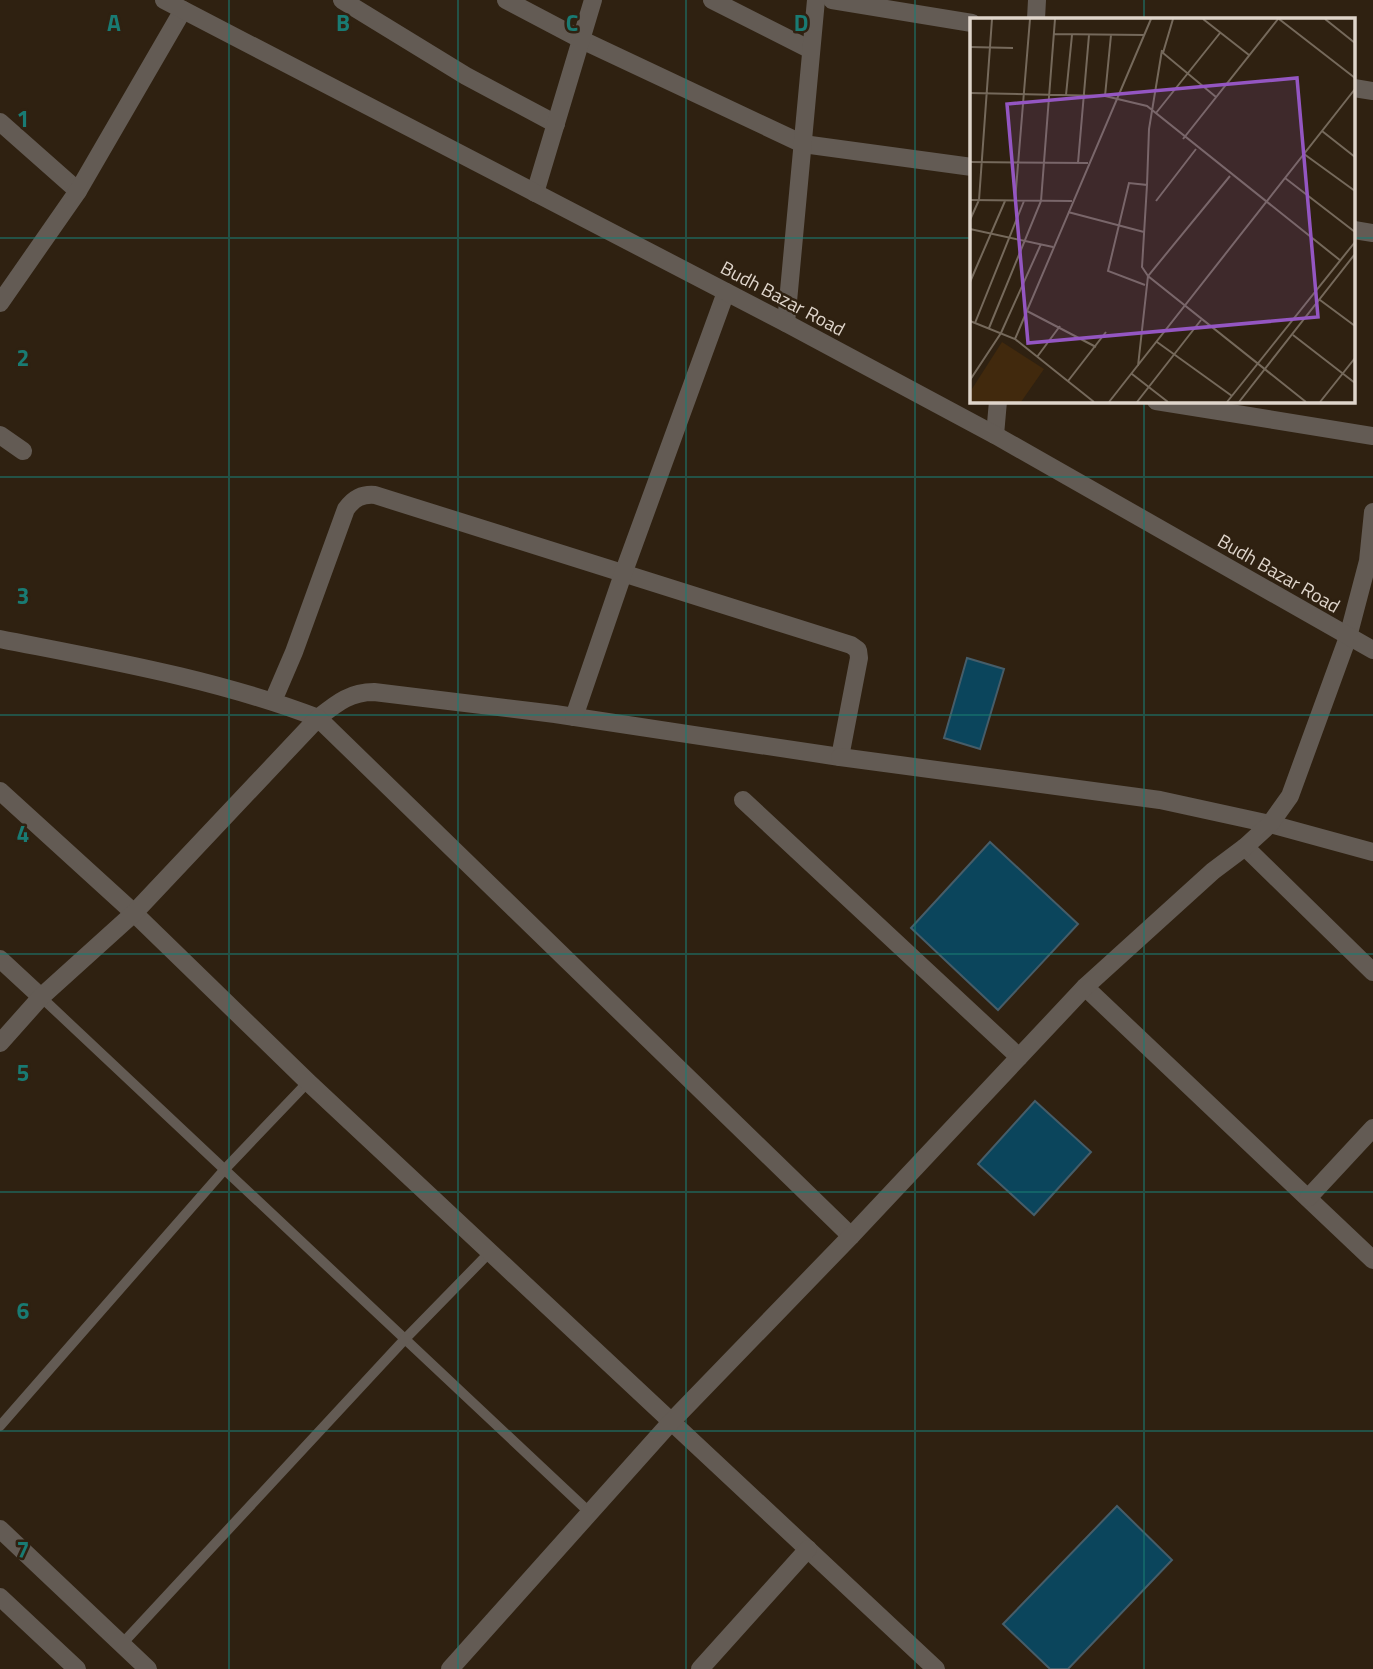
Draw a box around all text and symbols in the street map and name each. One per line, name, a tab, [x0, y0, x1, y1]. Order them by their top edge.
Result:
text: A	[107, 5, 121, 40]
text: B	[336, 5, 350, 40]
text: C	[566, 5, 578, 40]
text: D	[794, 5, 808, 40]
inset map	[970, 18, 1356, 402]
text: 1	[17, 101, 29, 136]
street label: Budh Bazar Road	[716, 252, 851, 343]
text: 2	[17, 340, 29, 375]
street label: Budh Bazar Road	[1212, 526, 1346, 620]
text: 3	[17, 578, 29, 613]
text: 4	[17, 816, 29, 851]
text: 5	[17, 1055, 29, 1090]
text: 6	[17, 1293, 30, 1328]
text: 7	[17, 1532, 29, 1567]

